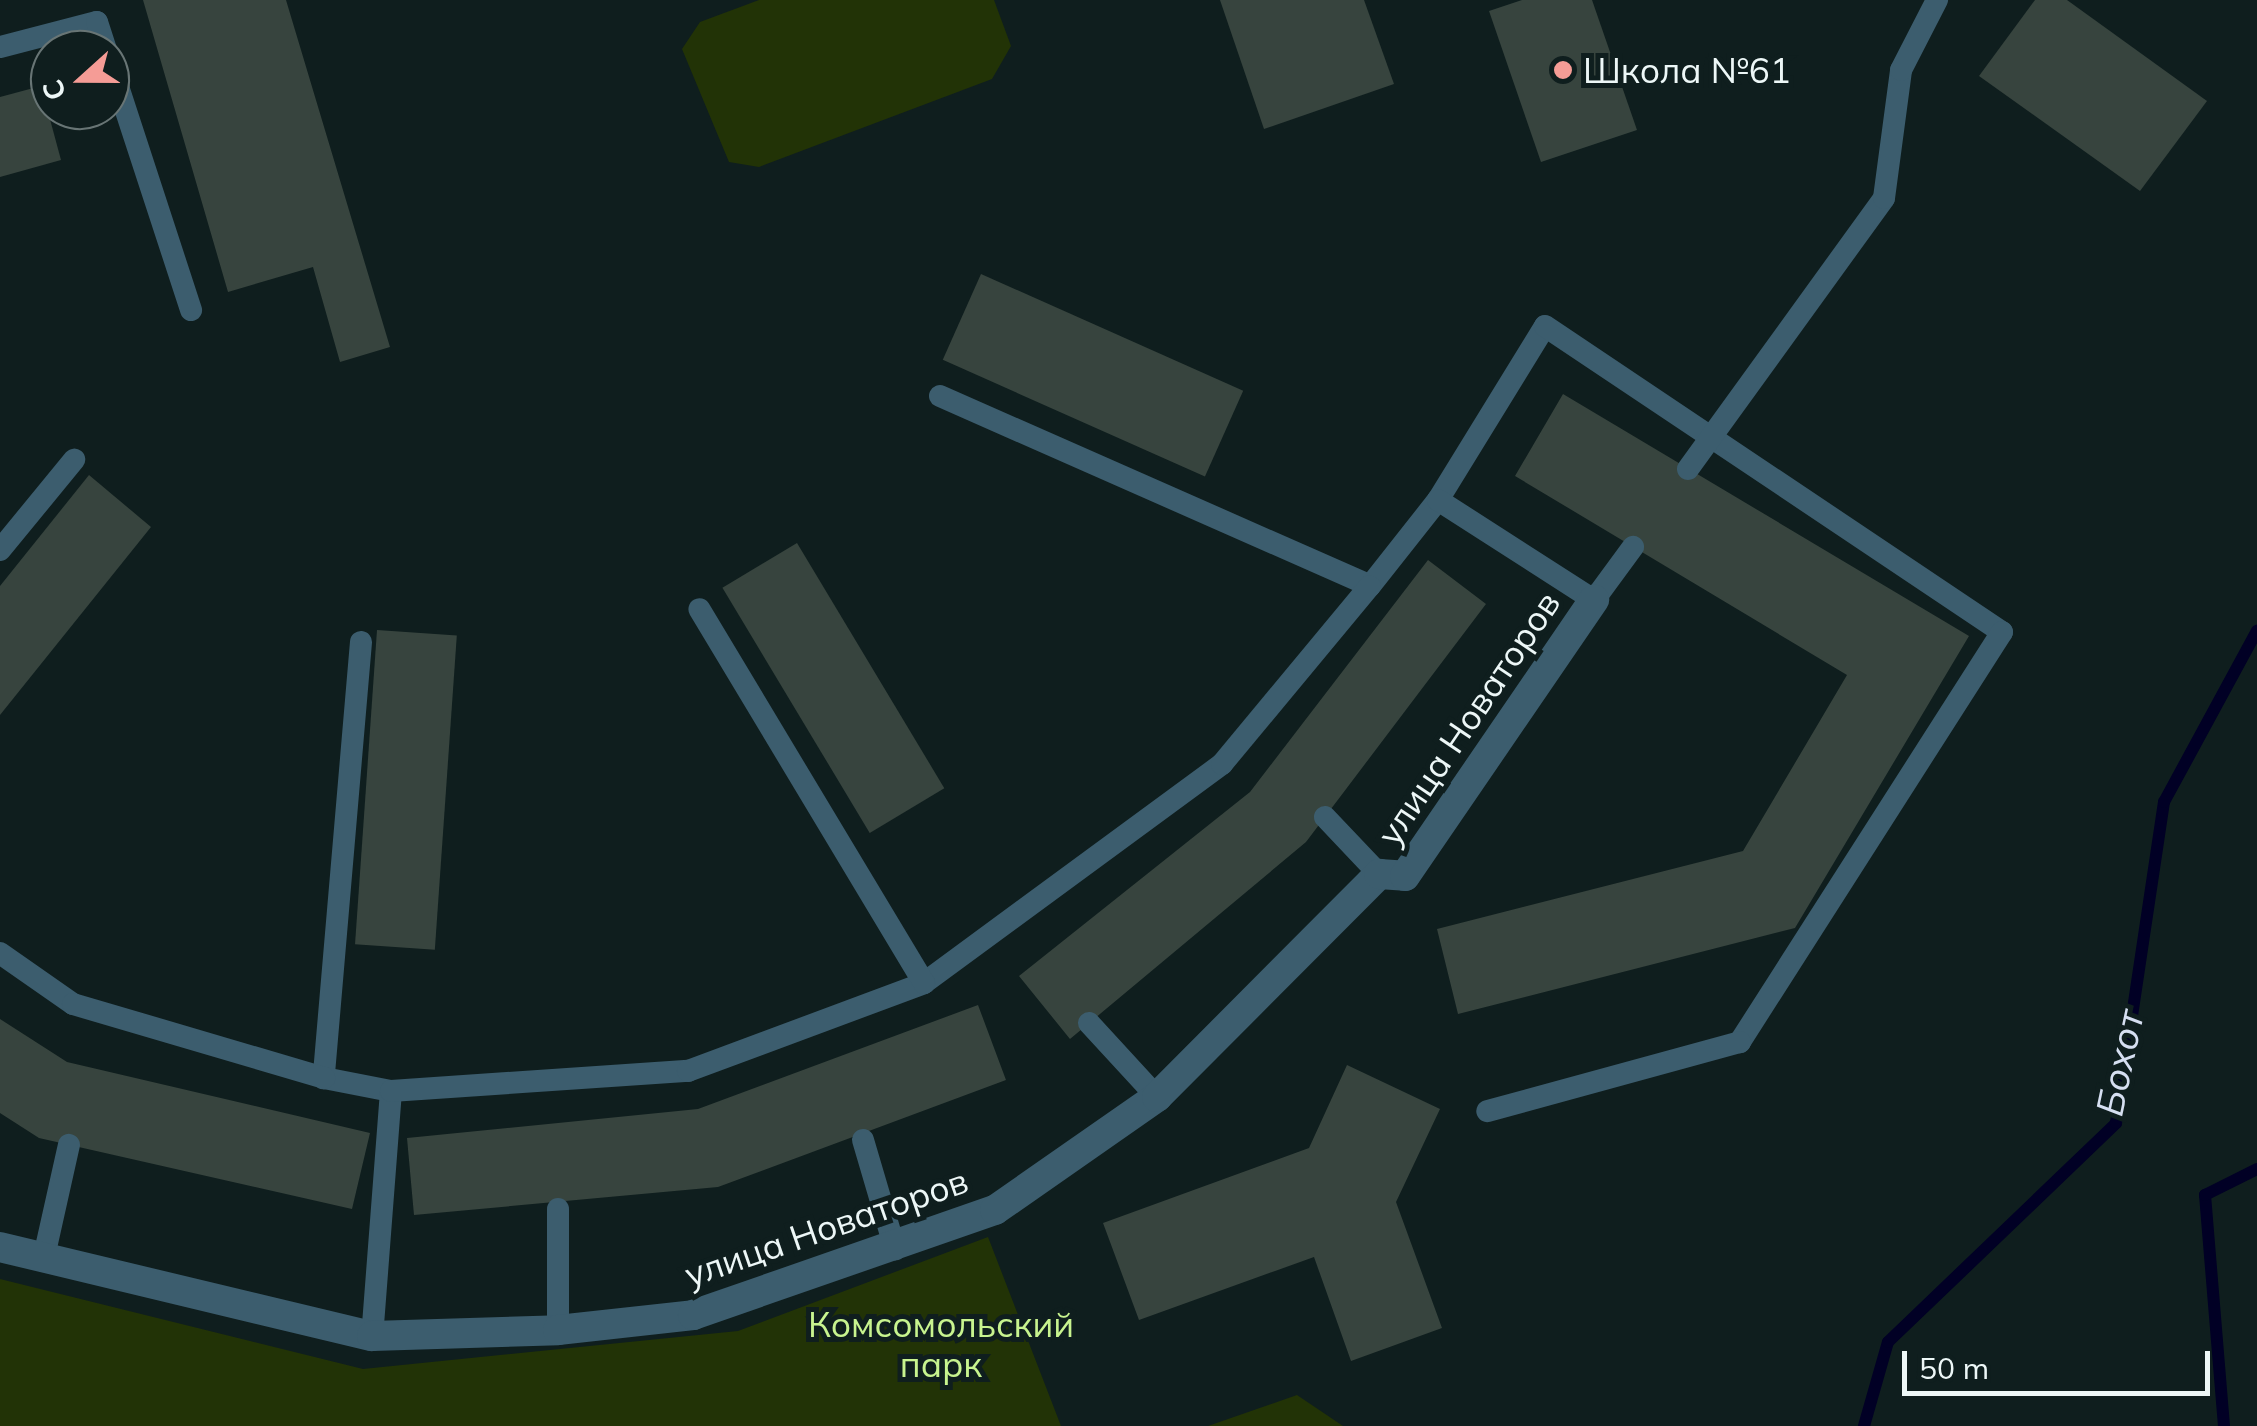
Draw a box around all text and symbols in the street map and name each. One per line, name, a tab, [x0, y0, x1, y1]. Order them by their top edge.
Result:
north arrow	[30, 30, 130, 130]
place label: Школа №61	[1583, 49, 1791, 91]
marker: Школа №61	[1552, 59, 1574, 81]
text: С	[34, 75, 73, 105]
street label: улица Новаторов	[1368, 583, 1568, 853]
water label: Бохот	[2087, 1006, 2153, 1120]
street label: улица Новаторов	[679, 1159, 973, 1295]
park label: Комсомольский парк	[808, 1303, 1074, 1385]
scale bar	[1907, 1331, 2214, 1393]
text: 50 m	[1919, 1349, 1989, 1387]

